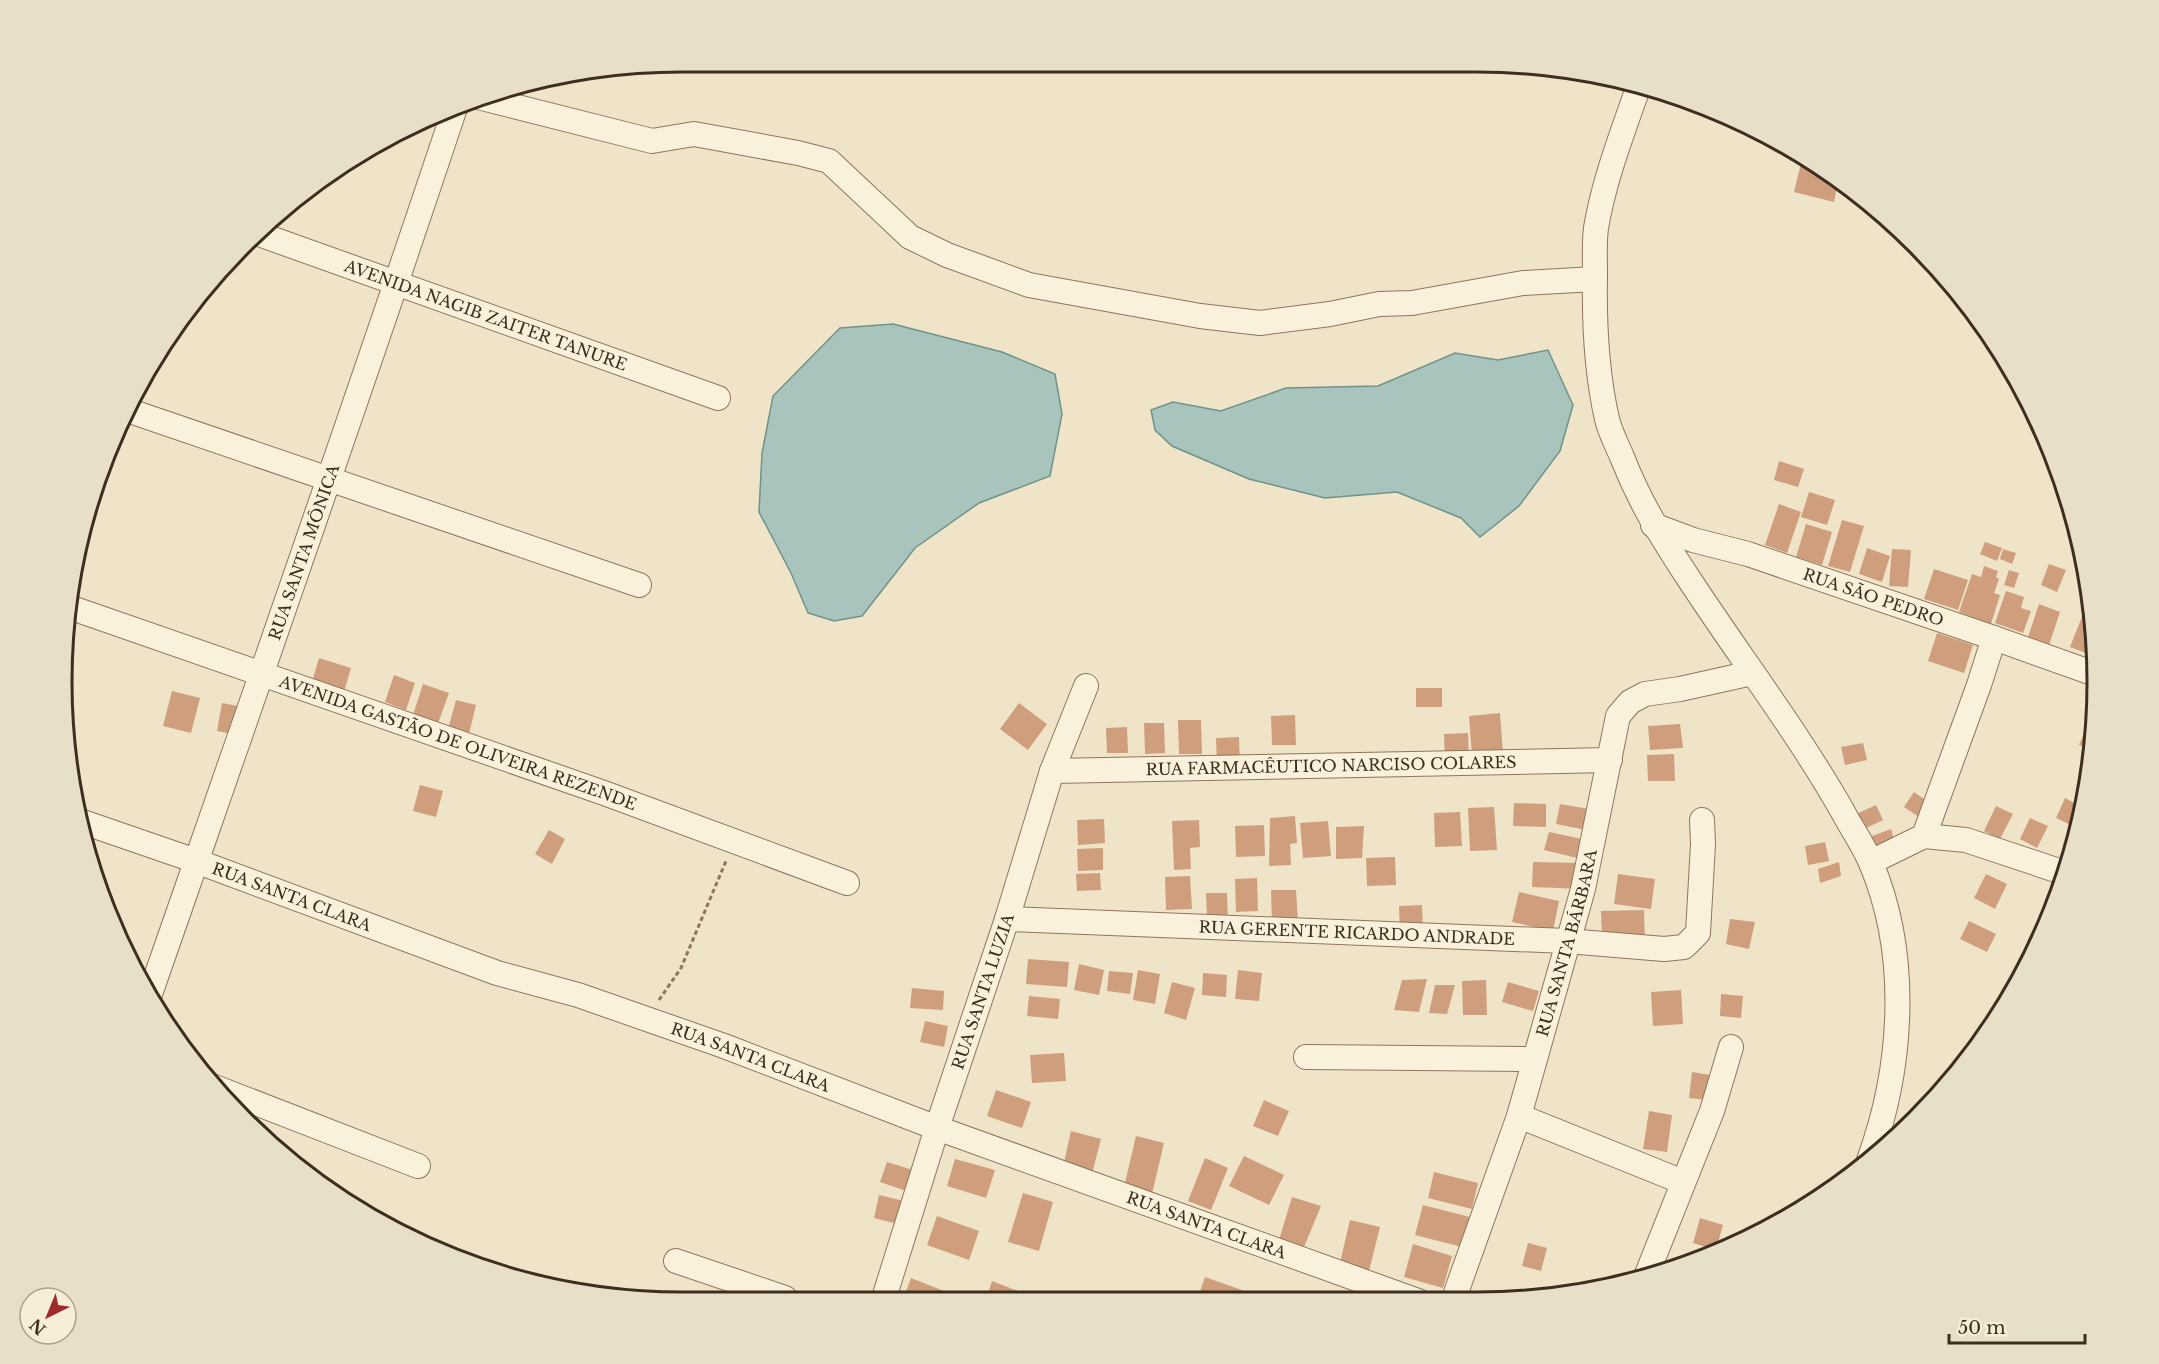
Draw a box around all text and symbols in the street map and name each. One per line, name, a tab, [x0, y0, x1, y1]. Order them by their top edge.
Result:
street label: AVENIDA NAGIB ZAITER TANURE	[341, 255, 630, 375]
street label: RUA SANTA MÔNICA	[264, 461, 344, 643]
street label: RUA SÃO PEDRO	[1800, 564, 1946, 630]
street label: AVENIDA GASTÃO DE OLIVEIRA REZENDE	[276, 671, 640, 814]
street label: RUA FARMACÊUTICO NARCISO COLARES	[1145, 752, 1517, 779]
street label: RUA SANTA BÁRBARA	[1532, 847, 1601, 1039]
street label: RUA SANTA CLARA	[209, 858, 375, 936]
street label: RUA SANTA LUZIA	[947, 910, 1018, 1072]
street label: RUA GERENTE RICARDO ANDRADE	[1198, 917, 1515, 949]
street label: RUA SANTA CLARA	[668, 1018, 833, 1096]
street label: RUA SANTA CLARA	[1124, 1187, 1290, 1263]
north arrow	[18, 1286, 78, 1346]
scale bar	[1949, 1307, 2086, 1345]
text: N	[25, 1315, 50, 1339]
text: 50 m	[1958, 1317, 2006, 1339]

